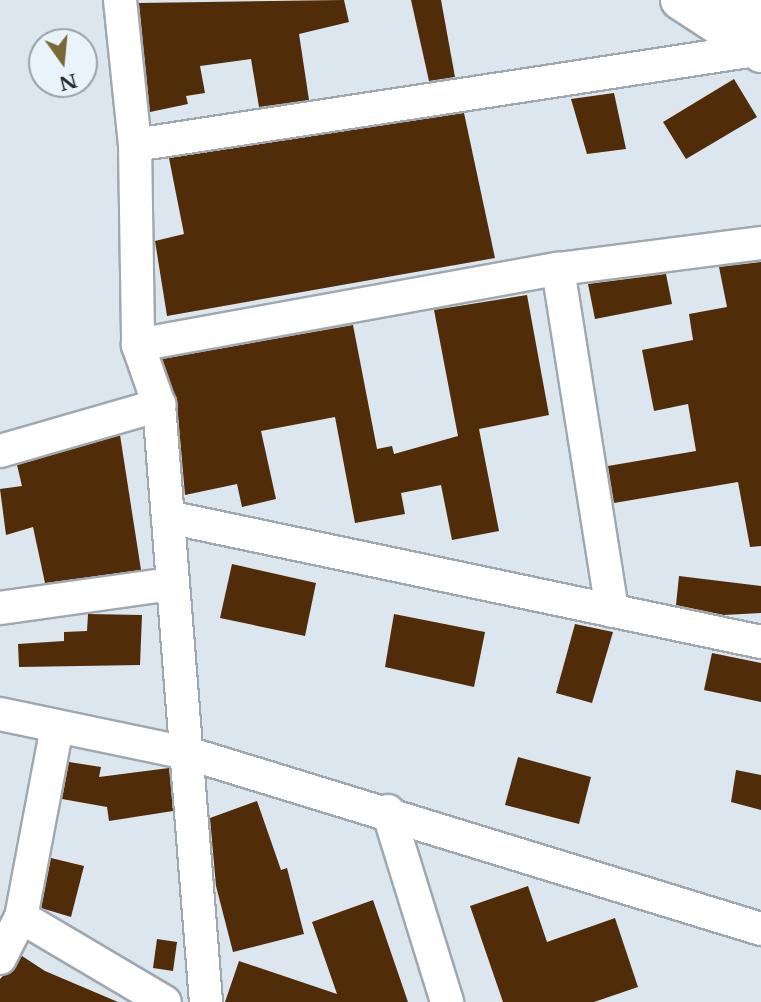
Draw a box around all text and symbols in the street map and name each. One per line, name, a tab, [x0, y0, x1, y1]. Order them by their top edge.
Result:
north arrow	[28, 28, 98, 98]
text: N	[56, 68, 80, 95]

